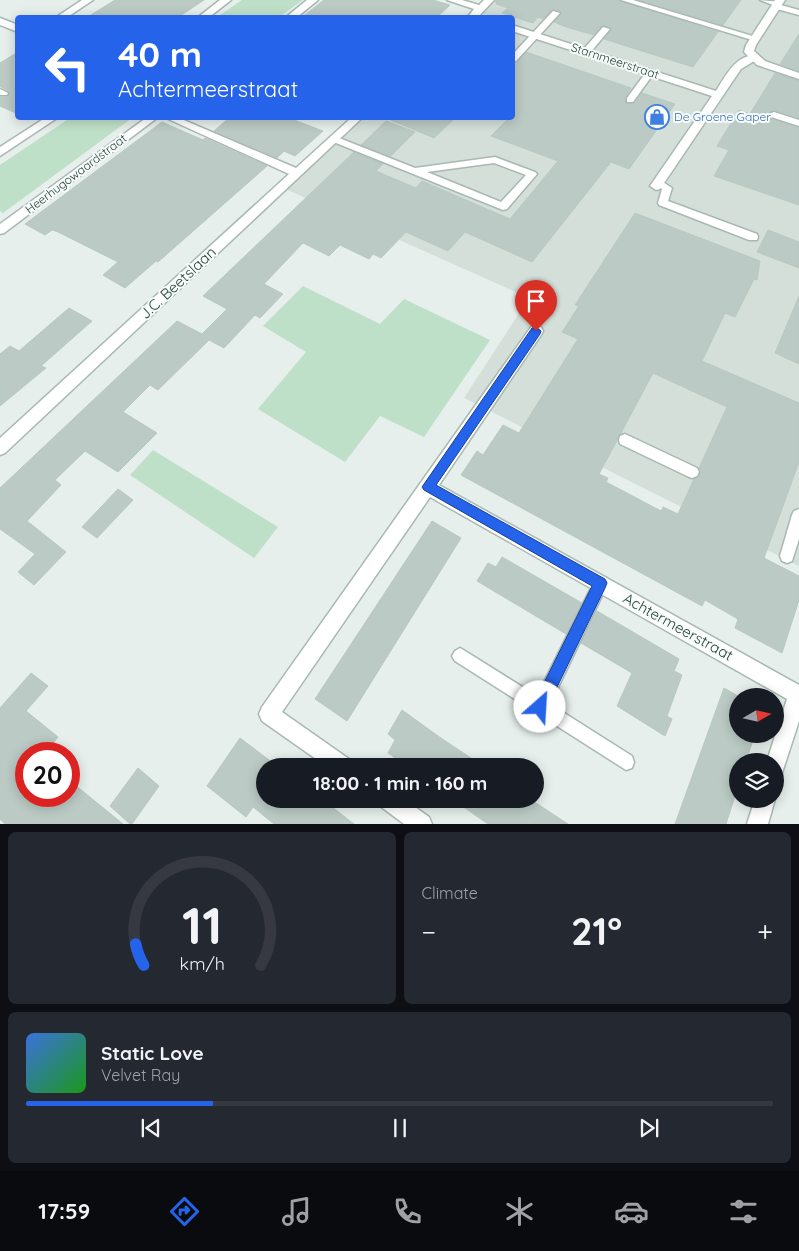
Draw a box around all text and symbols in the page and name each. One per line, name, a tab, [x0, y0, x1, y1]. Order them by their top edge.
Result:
text: 40 m	[118, 32, 202, 76]
icon: left	[35, 35, 100, 100]
street label: Starnmeerstraat	[569, 39, 661, 82]
text: Achtermeerstraat	[118, 75, 298, 103]
shop icon: De Groene Gaper	[644, 104, 670, 130]
place label: De Groene Gaper	[674, 109, 771, 124]
street label: Heerhugowaardstraat	[22, 131, 129, 217]
street label: J.C. Beetslaan	[136, 242, 220, 323]
pin	[515, 280, 557, 331]
icon: arrive	[522, 287, 550, 315]
street label: Achtermeerstraat	[620, 588, 737, 665]
position arrow	[513, 680, 565, 732]
north arrow	[729, 688, 784, 742]
map controls	[729, 688, 784, 808]
speed limit sign: 20	[15, 742, 80, 807]
button: layers	[729, 753, 784, 808]
text: 18:00 · 1 min · 160 m	[313, 771, 487, 795]
text: Climate	[422, 883, 478, 903]
text: 11	[182, 892, 222, 957]
text: 21°	[571, 907, 622, 955]
text: −	[422, 914, 436, 949]
text: +	[757, 914, 773, 949]
text: km/h	[179, 952, 224, 974]
text: Static Love	[101, 1041, 204, 1065]
text: Velvet Ray	[101, 1065, 180, 1085]
icon: previous	[137, 1114, 165, 1142]
icon: pause	[386, 1114, 414, 1142]
icon: next	[635, 1114, 663, 1142]
icon: directions	[167, 1194, 202, 1229]
icon: music	[279, 1194, 314, 1229]
icon: phone	[390, 1194, 425, 1229]
icon: climate	[502, 1194, 537, 1229]
icon: car	[614, 1194, 649, 1229]
icon: filters	[726, 1194, 761, 1229]
text: 17:59	[38, 1197, 90, 1225]

